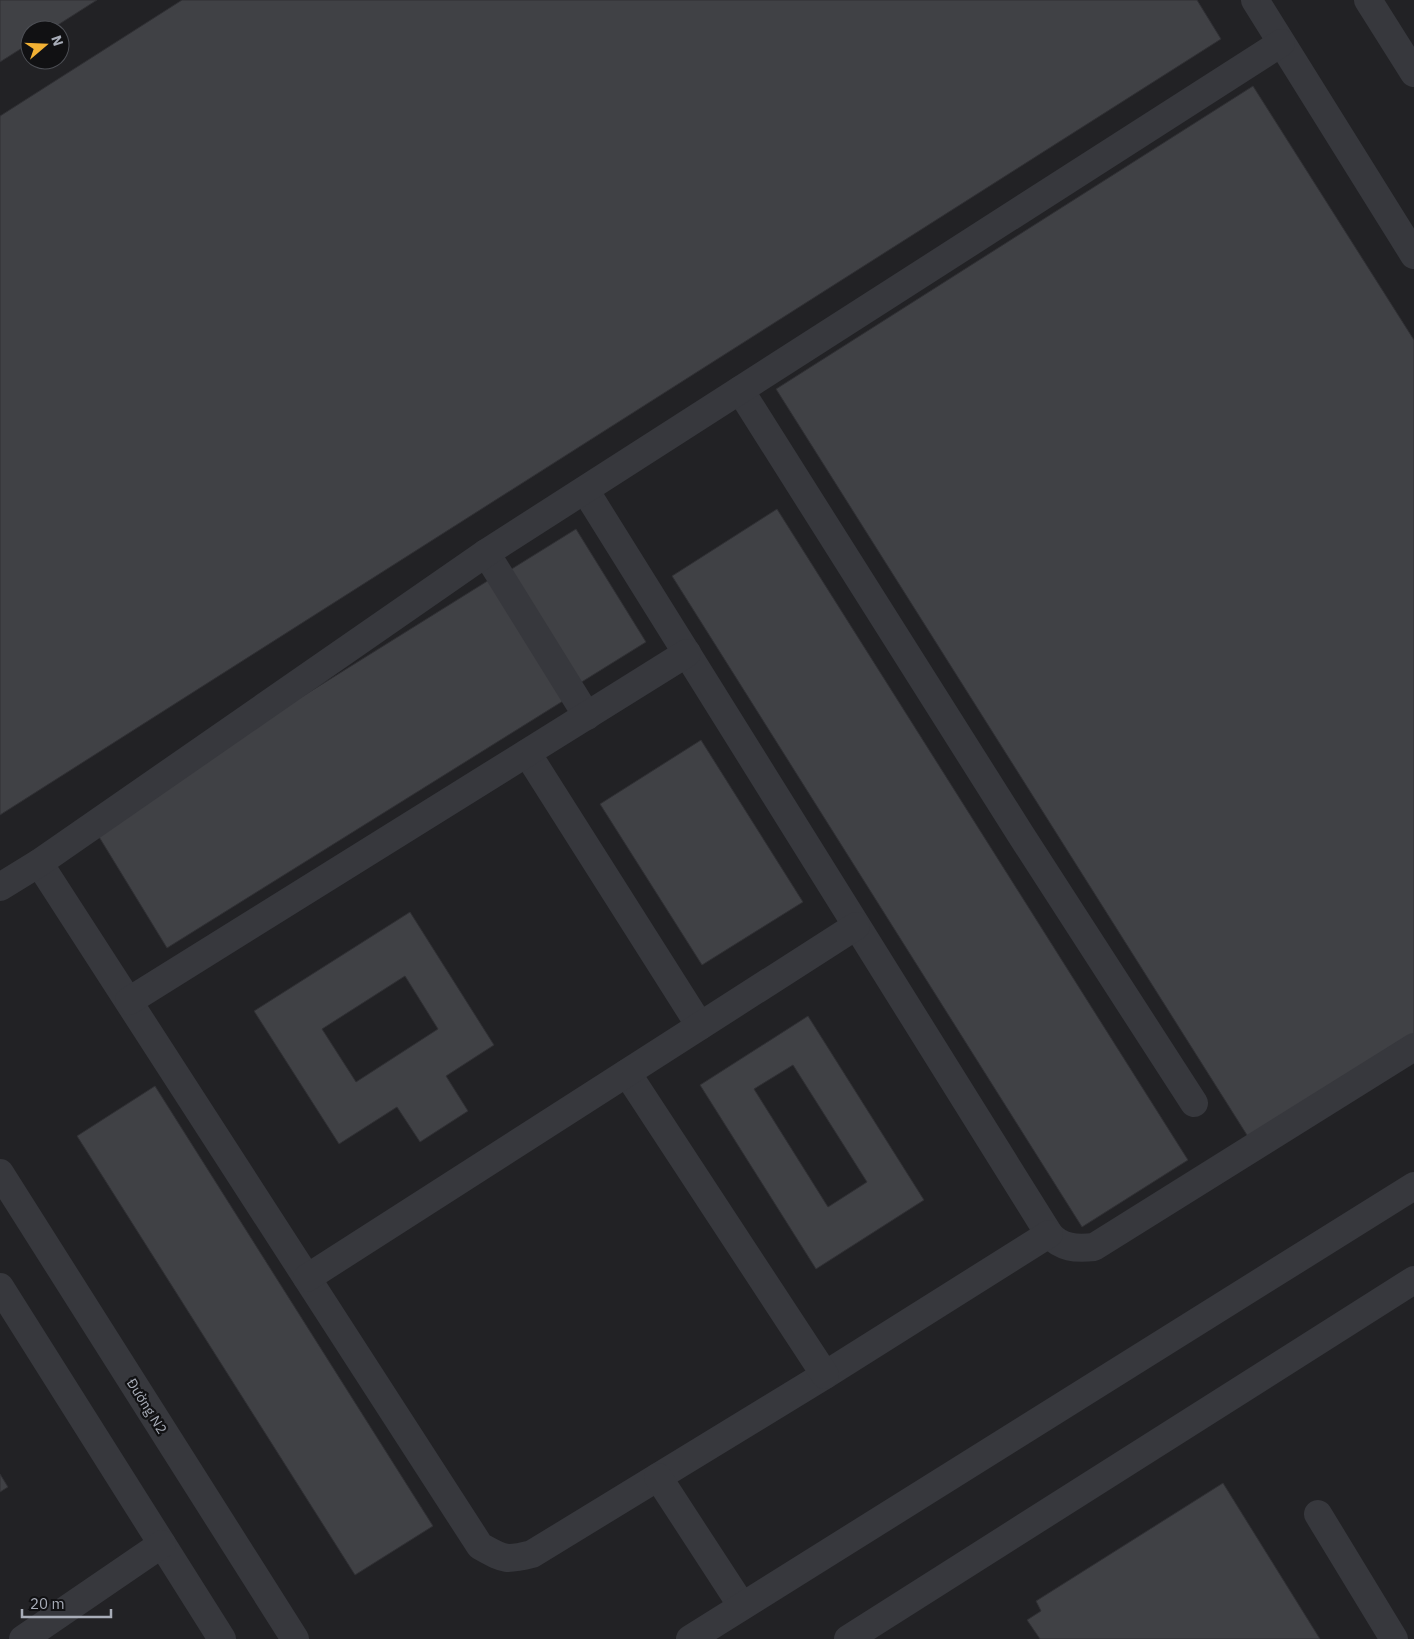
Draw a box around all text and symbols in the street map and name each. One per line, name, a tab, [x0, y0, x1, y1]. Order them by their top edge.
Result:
north arrow	[20, 20, 70, 70]
text: N	[47, 33, 67, 48]
street label: Đường N2	[123, 1375, 171, 1437]
scale bar	[22, 1586, 111, 1618]
text: 20 m	[30, 1594, 65, 1613]

